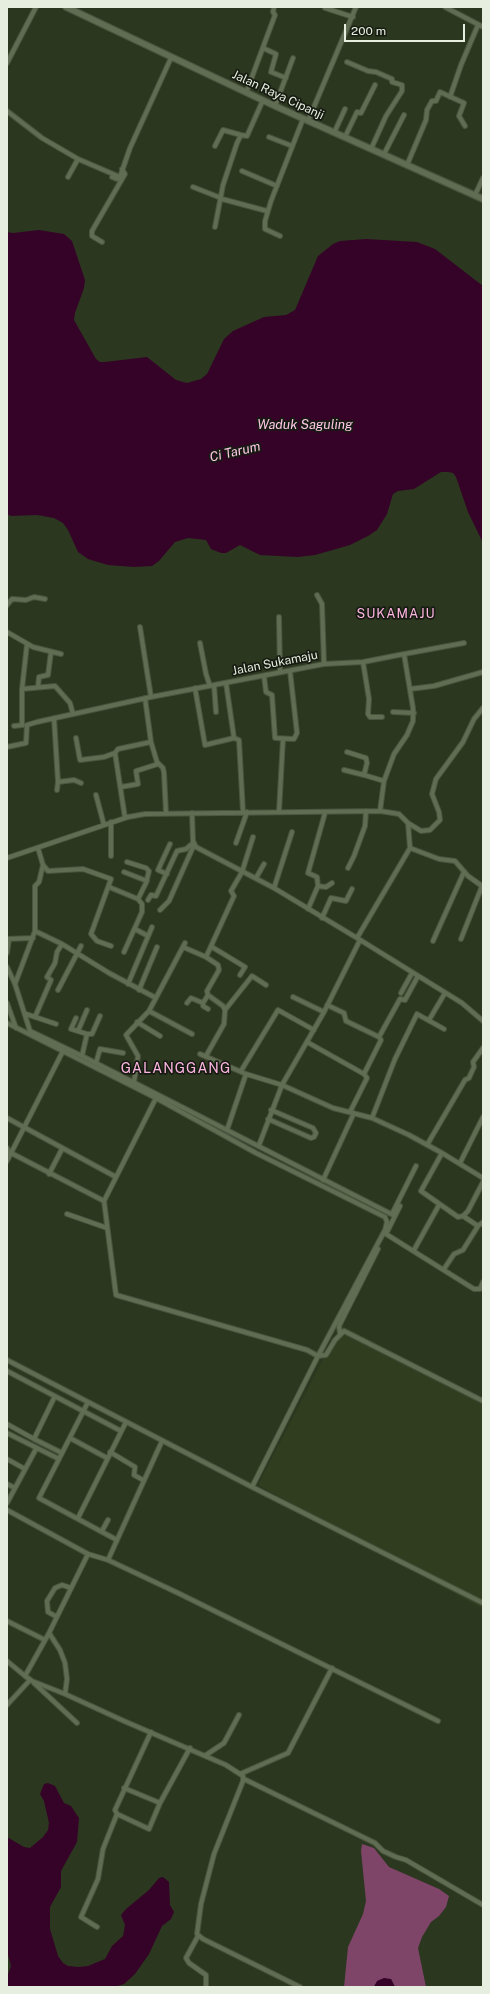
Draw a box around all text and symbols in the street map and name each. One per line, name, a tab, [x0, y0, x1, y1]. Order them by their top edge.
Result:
scale bar	[346, 16, 467, 42]
text: 200 m	[351, 24, 386, 38]
street label: Jalan Raya Cipanji	[230, 67, 326, 123]
water label: Waduk Saguling	[257, 417, 353, 433]
water label: Ci Tarum	[208, 439, 262, 465]
district label: SUKAMAJU	[356, 606, 436, 622]
street label: Jalan Sukamaju	[231, 648, 319, 678]
district label: GALANGGANG	[121, 1061, 231, 1077]

